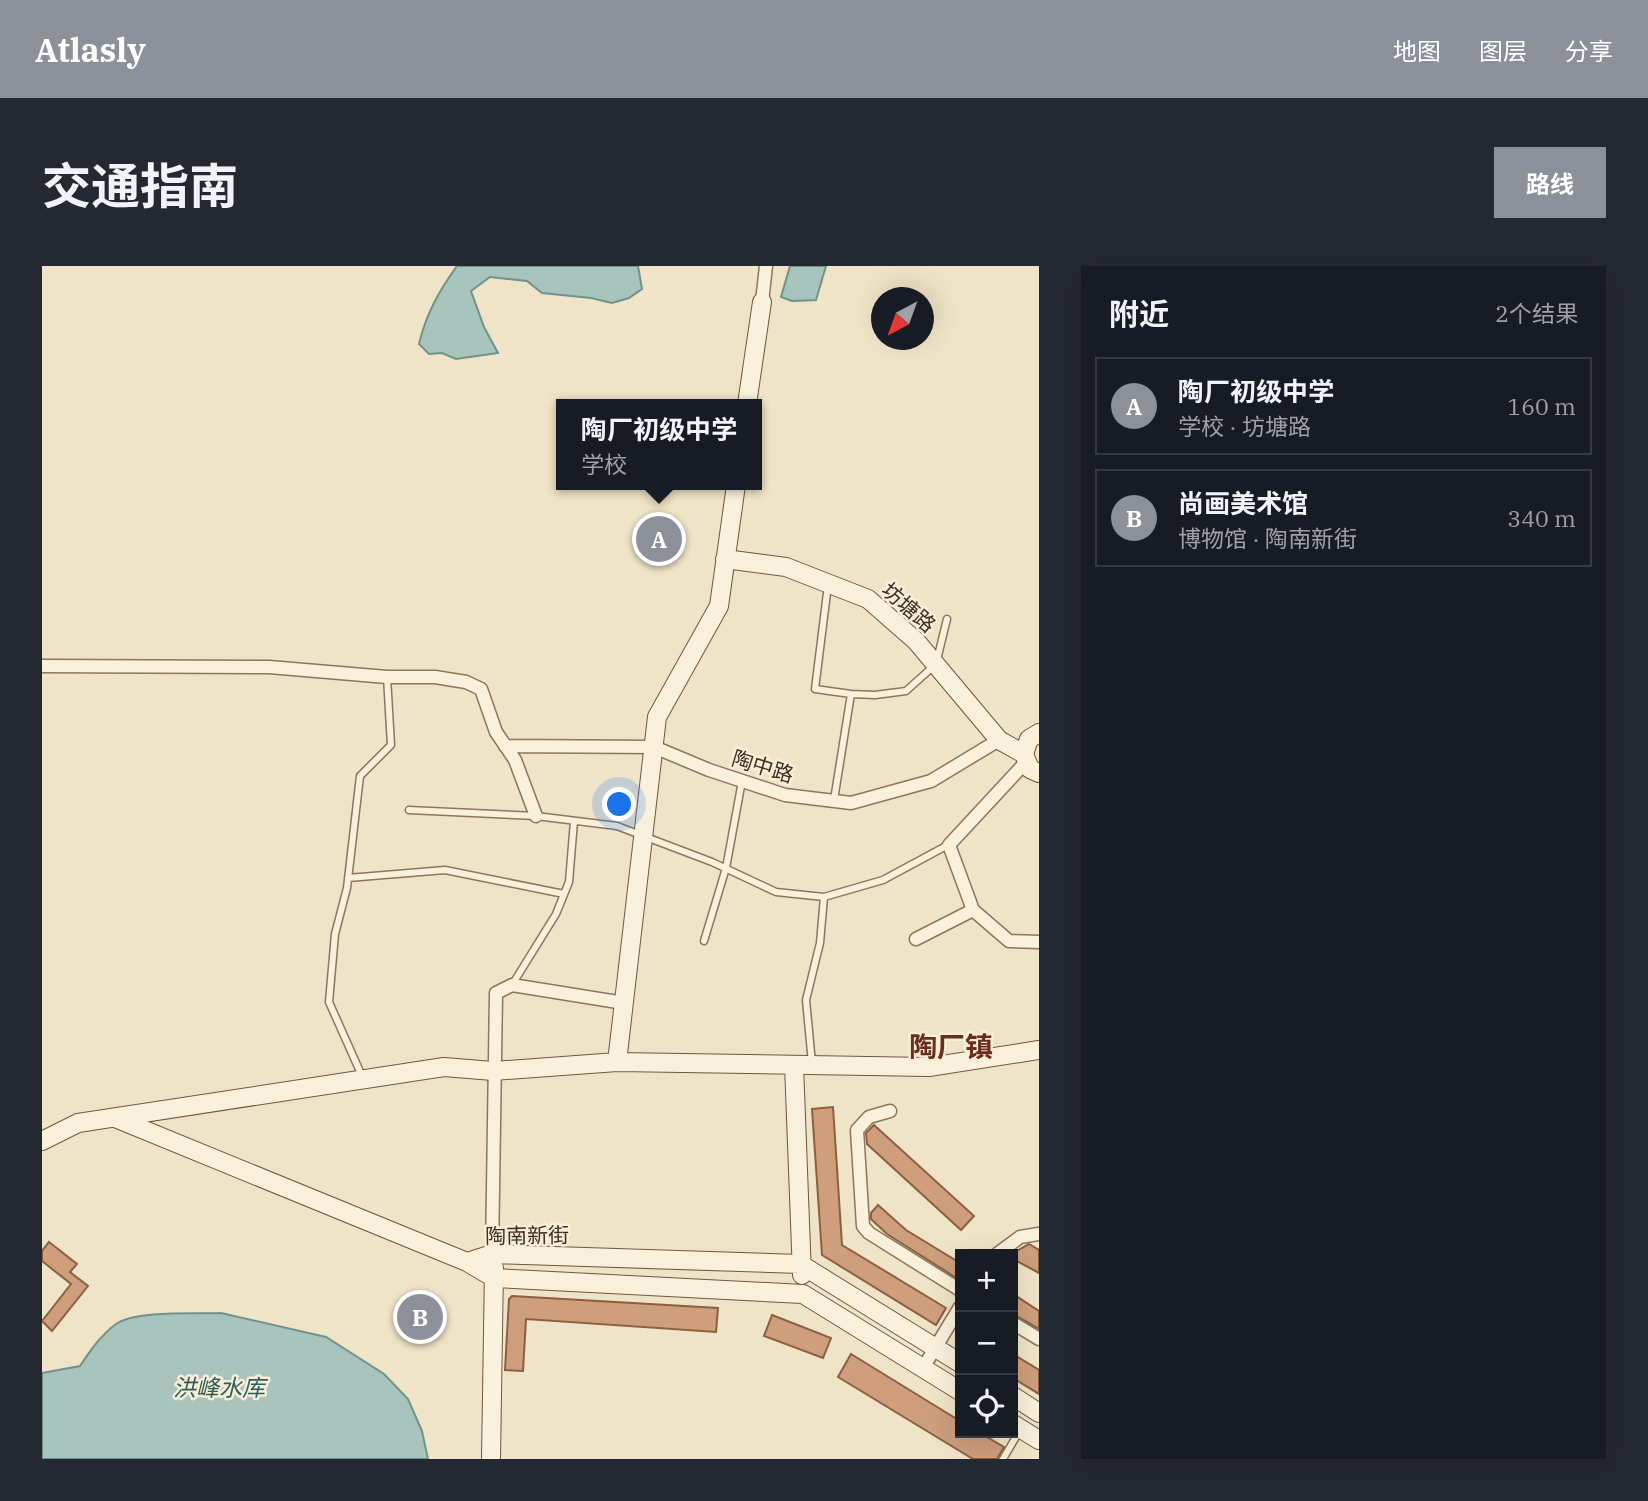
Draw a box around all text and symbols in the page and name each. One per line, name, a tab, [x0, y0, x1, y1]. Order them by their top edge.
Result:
text: Atlasly	[35, 28, 146, 71]
text: 地图	[1393, 35, 1441, 67]
text: 图层	[1479, 35, 1527, 67]
text: 分享	[1565, 35, 1613, 67]
button: 路线	[1494, 147, 1606, 218]
text: 交通指南	[42, 154, 238, 217]
north arrow	[871, 287, 934, 350]
text: 附近	[1109, 294, 1169, 333]
text: 2个结果	[1495, 298, 1578, 328]
text: 陶厂初级中学	[1178, 374, 1334, 408]
text: A	[1126, 391, 1142, 421]
text: 160 m	[1507, 391, 1576, 421]
popup	[556, 399, 762, 490]
text: 学校 · 坊塘路	[1178, 411, 1311, 441]
text: 陶厂初级中学	[581, 412, 737, 446]
text: 学校	[581, 449, 627, 479]
text: 尚画美术馆	[1178, 486, 1308, 520]
text: B	[1126, 503, 1142, 533]
text: 340 m	[1507, 503, 1576, 533]
pin: A	[636, 513, 682, 565]
text: 博物馆 · 陶南新街	[1178, 523, 1357, 553]
street label: 坊塘路	[876, 576, 942, 638]
street label: 陶中路	[729, 743, 797, 789]
your location	[602, 787, 636, 821]
district label: 陶厂镇	[909, 1028, 993, 1065]
street label: 陶南新街	[485, 1220, 569, 1250]
map controls	[955, 1249, 1018, 1438]
button: +	[955, 1249, 1018, 1312]
pin: B	[397, 1291, 443, 1343]
button: −	[955, 1312, 1018, 1375]
water label: 洪峰水库	[173, 1372, 269, 1402]
button: locate	[955, 1375, 1018, 1438]

